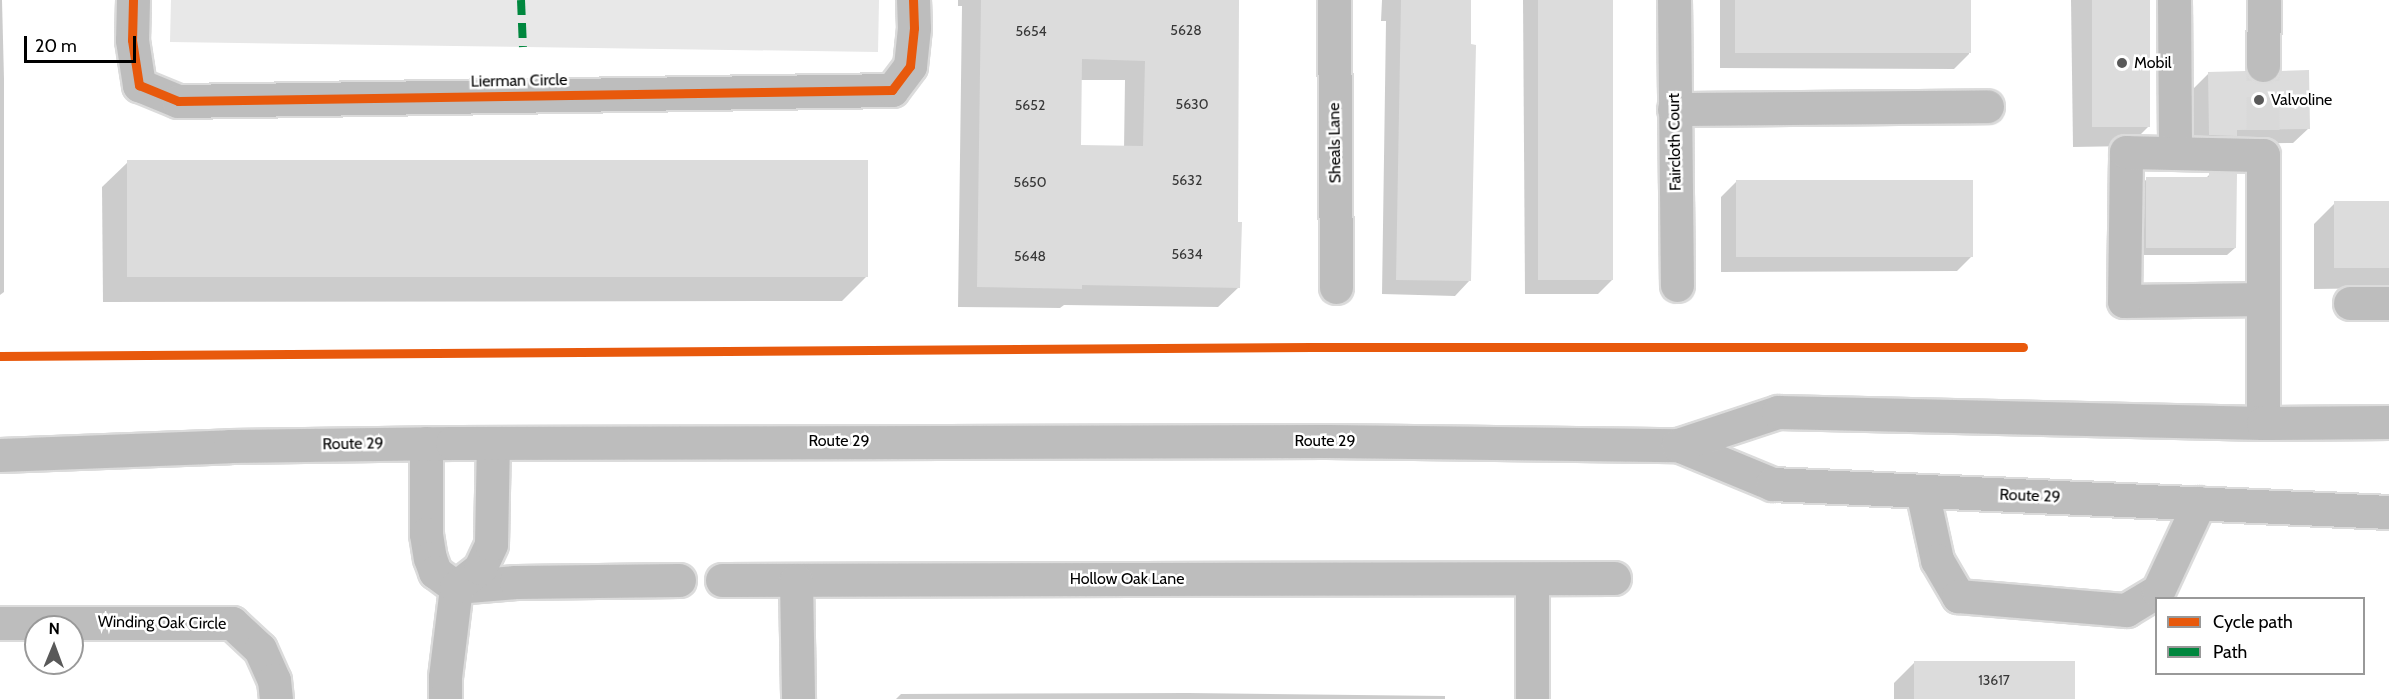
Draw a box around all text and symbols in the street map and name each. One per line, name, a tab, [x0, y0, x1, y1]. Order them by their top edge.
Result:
house number: 5628	[1170, 22, 1202, 38]
house number: 5654	[1015, 23, 1047, 39]
scale bar	[27, 24, 140, 62]
text: 20 m	[35, 35, 77, 57]
place label: Mobil	[2134, 53, 2172, 73]
marker: Mobil	[2115, 56, 2129, 70]
street label: Lierman Circle	[471, 71, 567, 91]
place label: Valvoline	[2271, 90, 2332, 110]
street label: Faircloth Court	[1665, 93, 1685, 191]
marker: Valvoline	[2252, 93, 2266, 107]
house number: 5630	[1176, 96, 1208, 112]
house number: 5652	[1015, 97, 1045, 113]
street label: Sheals Lane	[1325, 103, 1345, 183]
house number: 5632	[1172, 172, 1202, 188]
house number: 5650	[1014, 174, 1046, 190]
house number: 5634	[1171, 246, 1203, 262]
house number: 5648	[1014, 248, 1046, 264]
street label: Route 29	[808, 431, 870, 451]
street label: Route 29	[1294, 431, 1356, 451]
street label: Route 29	[322, 434, 384, 454]
street label: Route 29	[1999, 485, 2061, 507]
street label: Hollow Oak Lane	[1070, 569, 1184, 589]
legend	[2155, 597, 2365, 675]
text: Cycle path	[2213, 611, 2293, 633]
street label: Winding Oak Circle	[98, 612, 226, 634]
north arrow	[24, 615, 84, 675]
text: N	[48, 619, 60, 638]
text: Path	[2213, 641, 2247, 663]
house number: 13617	[1978, 672, 2010, 688]

